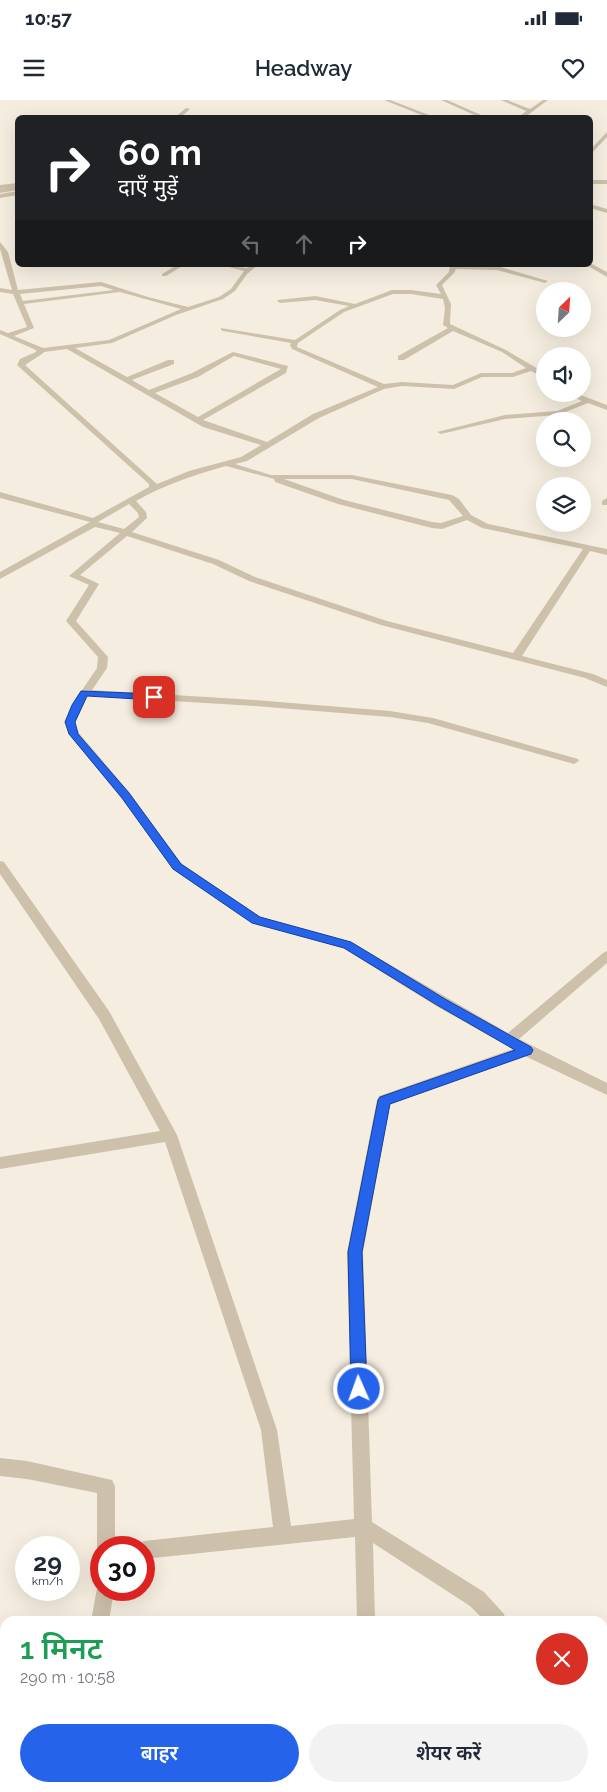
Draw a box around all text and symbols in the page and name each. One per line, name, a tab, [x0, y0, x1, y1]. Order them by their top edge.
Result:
text: 10:57	[25, 7, 72, 29]
icon: menu	[20, 54, 48, 82]
icon: heart	[559, 54, 587, 82]
text: Headway	[255, 55, 352, 81]
text: 60 m	[118, 132, 202, 173]
icon: right	[35, 135, 100, 200]
text: दाएँ मुड़ें	[118, 174, 178, 200]
icon: left	[237, 230, 265, 258]
icon: ahead	[290, 230, 318, 258]
icon: right	[343, 230, 371, 258]
north arrow	[536, 282, 591, 338]
map controls	[536, 282, 591, 532]
button: sound	[536, 347, 591, 402]
button: search	[536, 412, 591, 467]
button: layers	[536, 477, 591, 532]
pin	[133, 676, 175, 718]
icon: arrive	[140, 683, 168, 711]
position arrow	[332, 1362, 384, 1414]
speed limit sign: 30	[90, 1536, 155, 1601]
text: 29	[33, 1547, 62, 1577]
text: km/h	[32, 1574, 63, 1588]
text: 1 मिनट	[20, 1631, 102, 1666]
button: close	[536, 1633, 588, 1685]
text: 290 m · 10:58	[20, 1668, 115, 1687]
button: बाहर	[20, 1724, 299, 1782]
button: शेयर करें	[309, 1724, 588, 1782]

